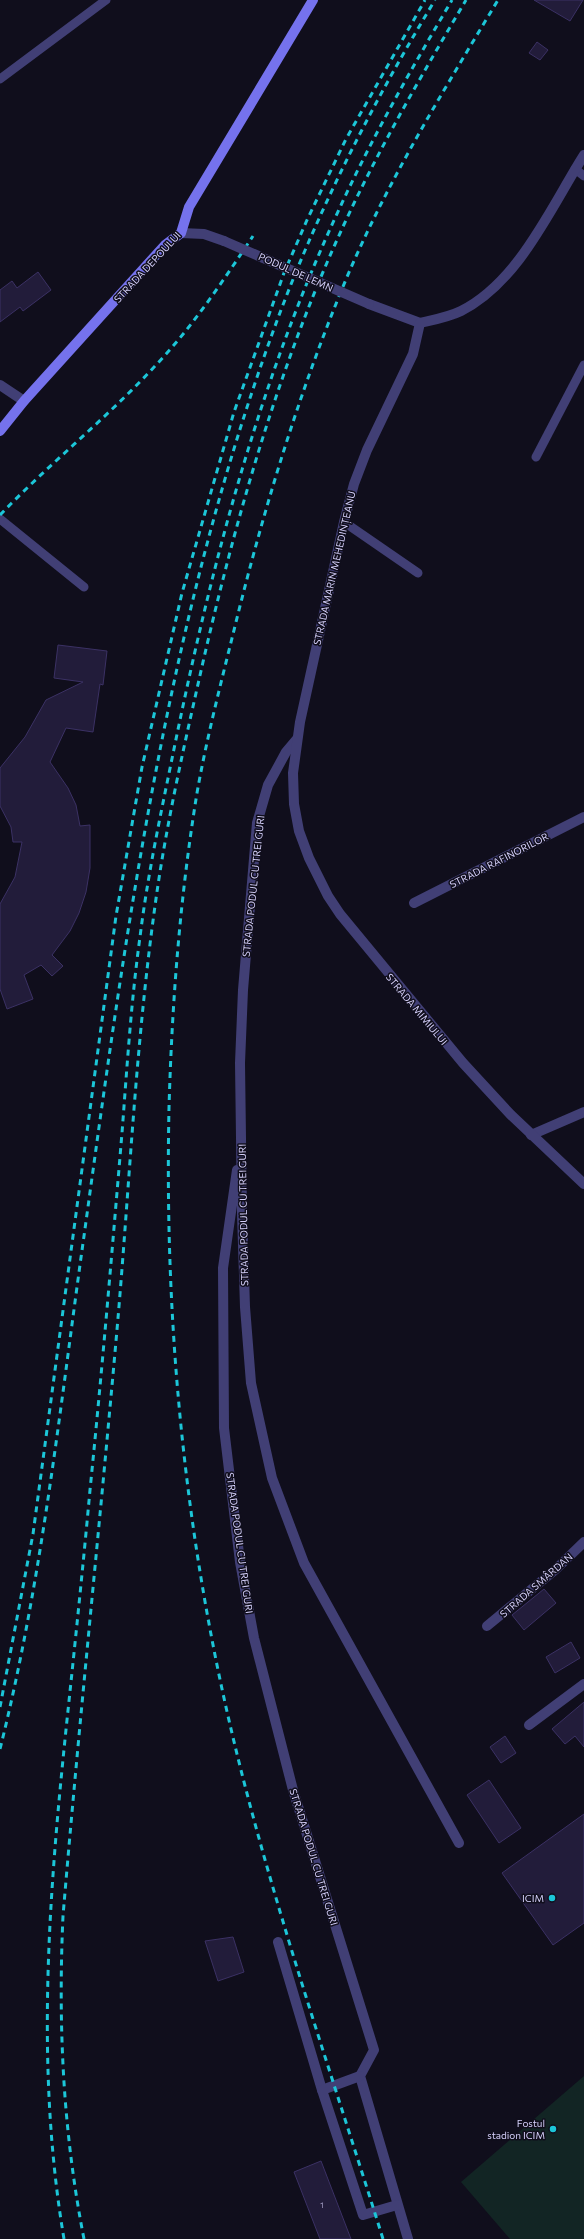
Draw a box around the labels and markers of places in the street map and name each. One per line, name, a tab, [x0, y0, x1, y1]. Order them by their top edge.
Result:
place label: ICIM	[522, 1892, 544, 1904]
marker: ICIM	[547, 1893, 557, 1903]
place label: Fostul stadion ICIM	[487, 2117, 545, 2141]
marker: Fostul stadion ICIM	[548, 2124, 558, 2134]

